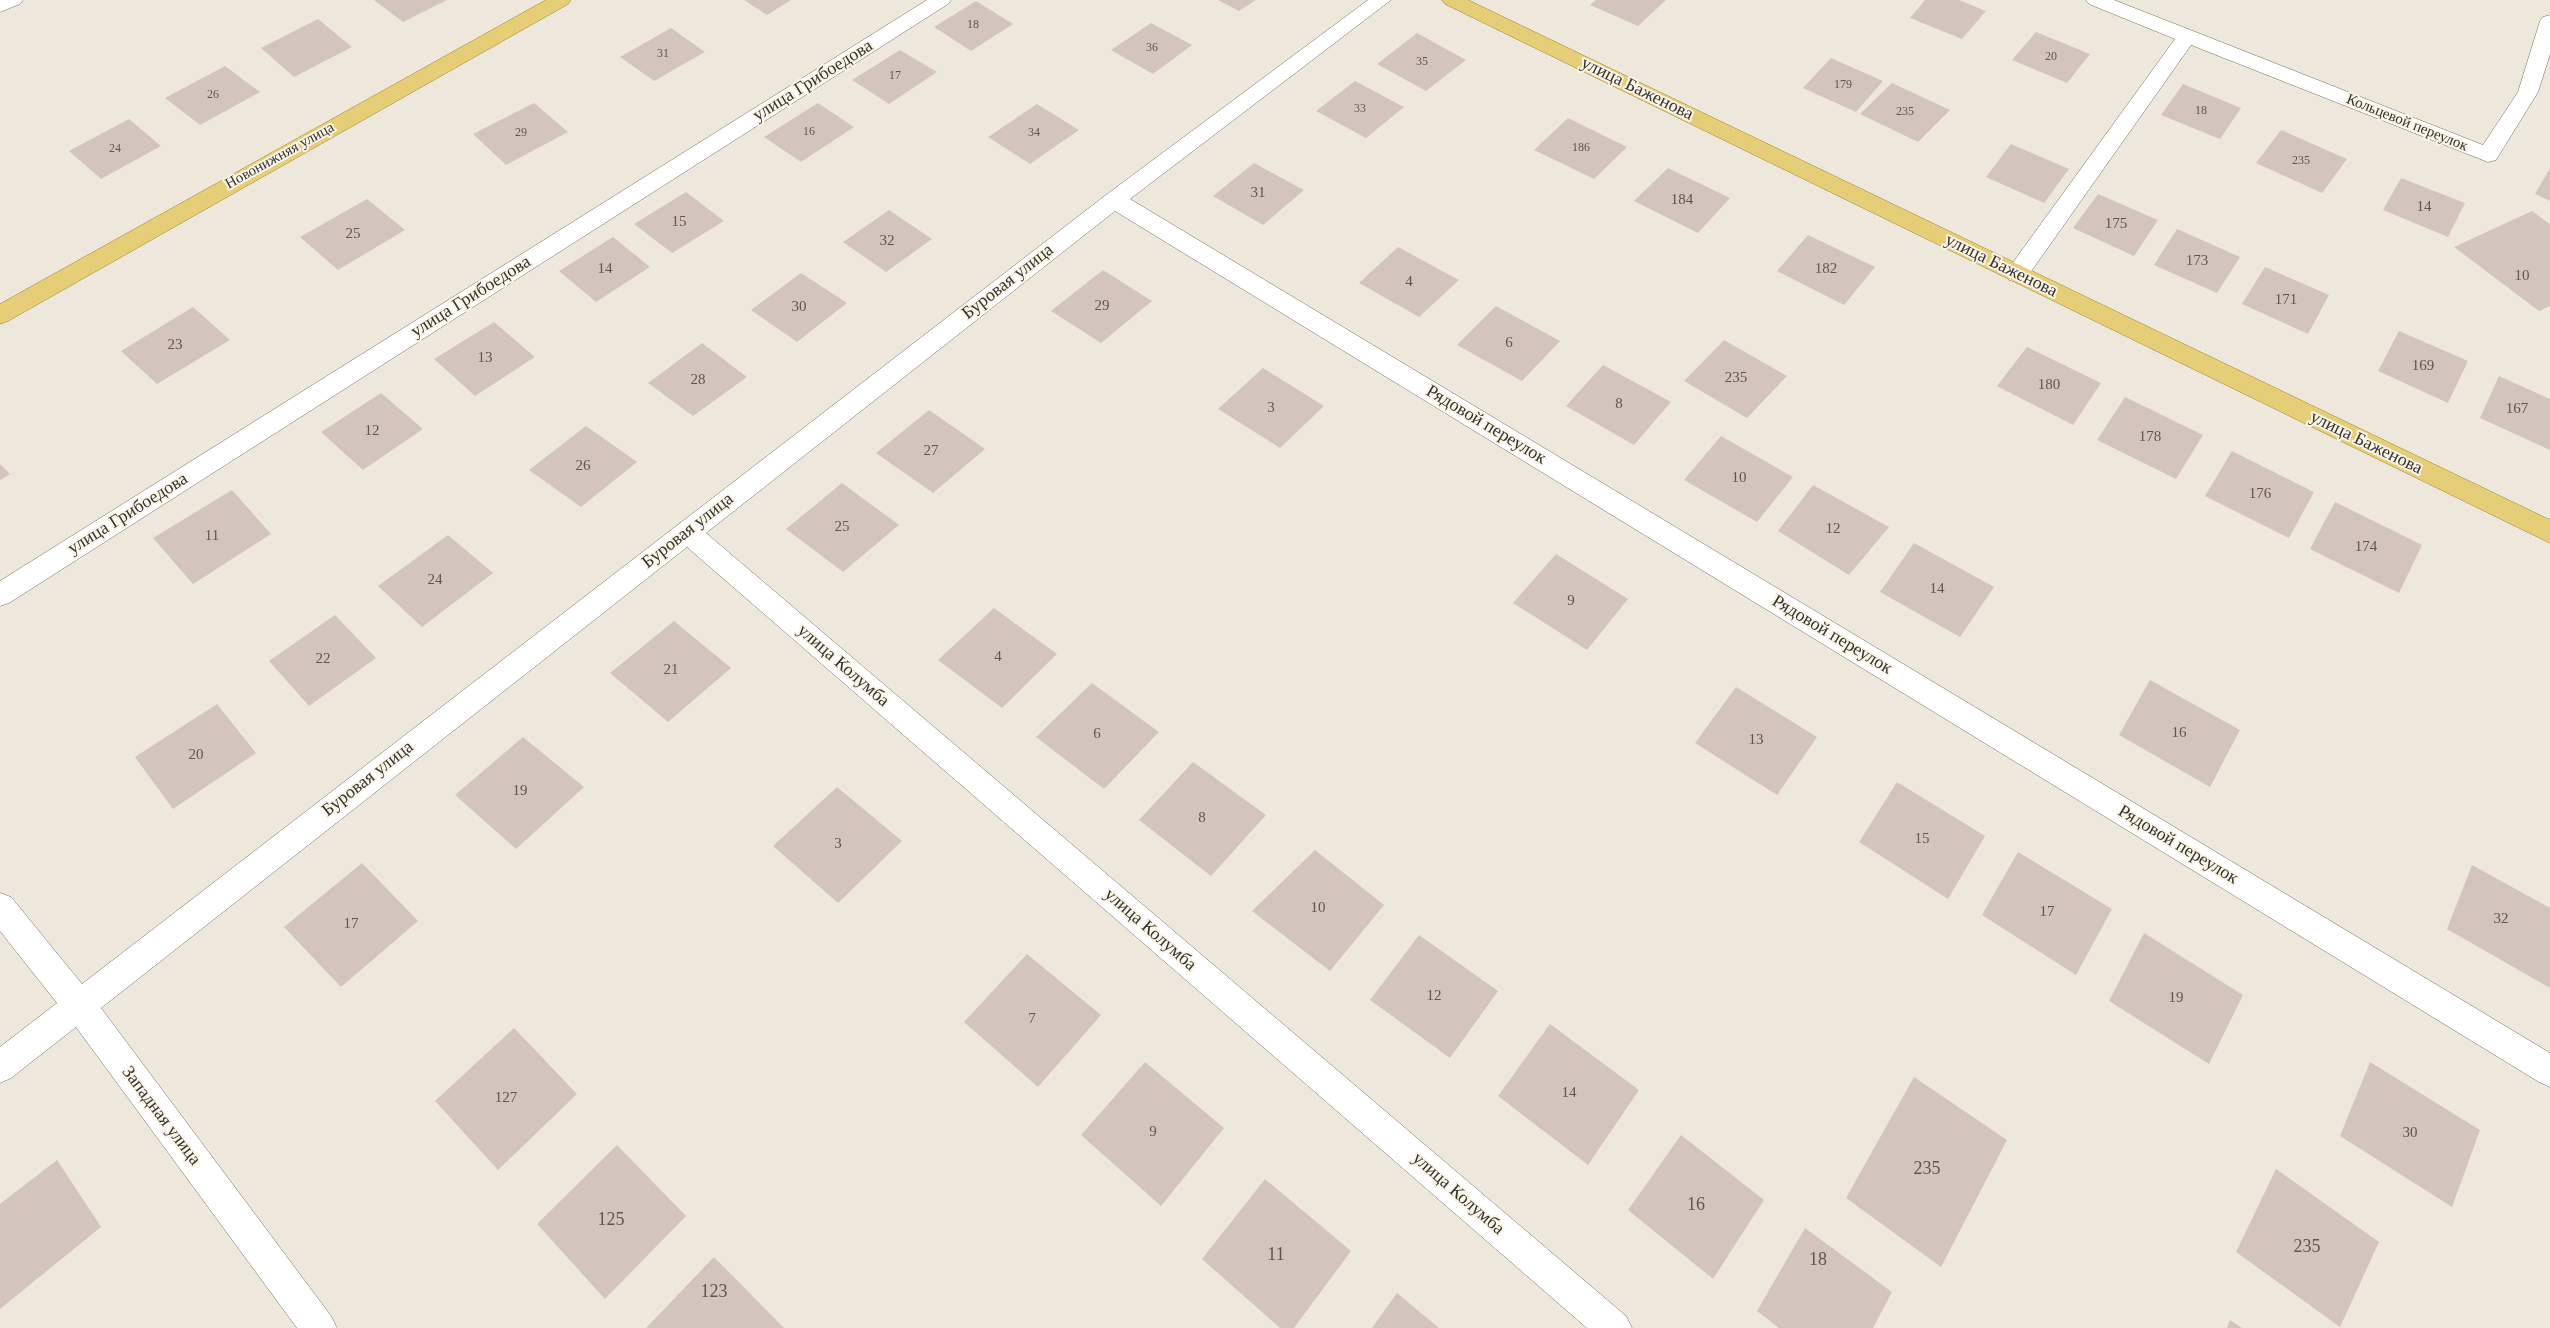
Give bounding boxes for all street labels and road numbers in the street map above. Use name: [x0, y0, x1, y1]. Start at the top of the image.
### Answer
street label: улица Грибоедова: [749, 35, 877, 127]
street label: улица Баженова: [1577, 52, 1697, 126]
street label: Кольцевой переулок: [2344, 90, 2470, 156]
street label: Новонижняя улица: [222, 119, 338, 193]
street label: улица Баженова: [1941, 229, 2061, 303]
street label: Буровая улица: [958, 240, 1058, 324]
street label: улица Грибоедова: [407, 251, 535, 343]
street label: Рядовой переулок: [1422, 381, 1550, 469]
street label: улица Баженова: [2306, 406, 2426, 480]
street label: улица Грибоедова: [64, 468, 192, 560]
street label: Буровая улица: [638, 489, 738, 573]
street label: Рядовой переулок: [1768, 591, 1896, 679]
street label: улица Колумба: [792, 620, 894, 712]
street label: Буровая улица: [318, 737, 418, 821]
street label: Рядовой переулок: [2114, 801, 2242, 889]
street label: улица Колумба: [1099, 884, 1201, 976]
street label: Западная улица: [117, 1062, 205, 1170]
street label: улица Колумба: [1407, 1148, 1509, 1240]

